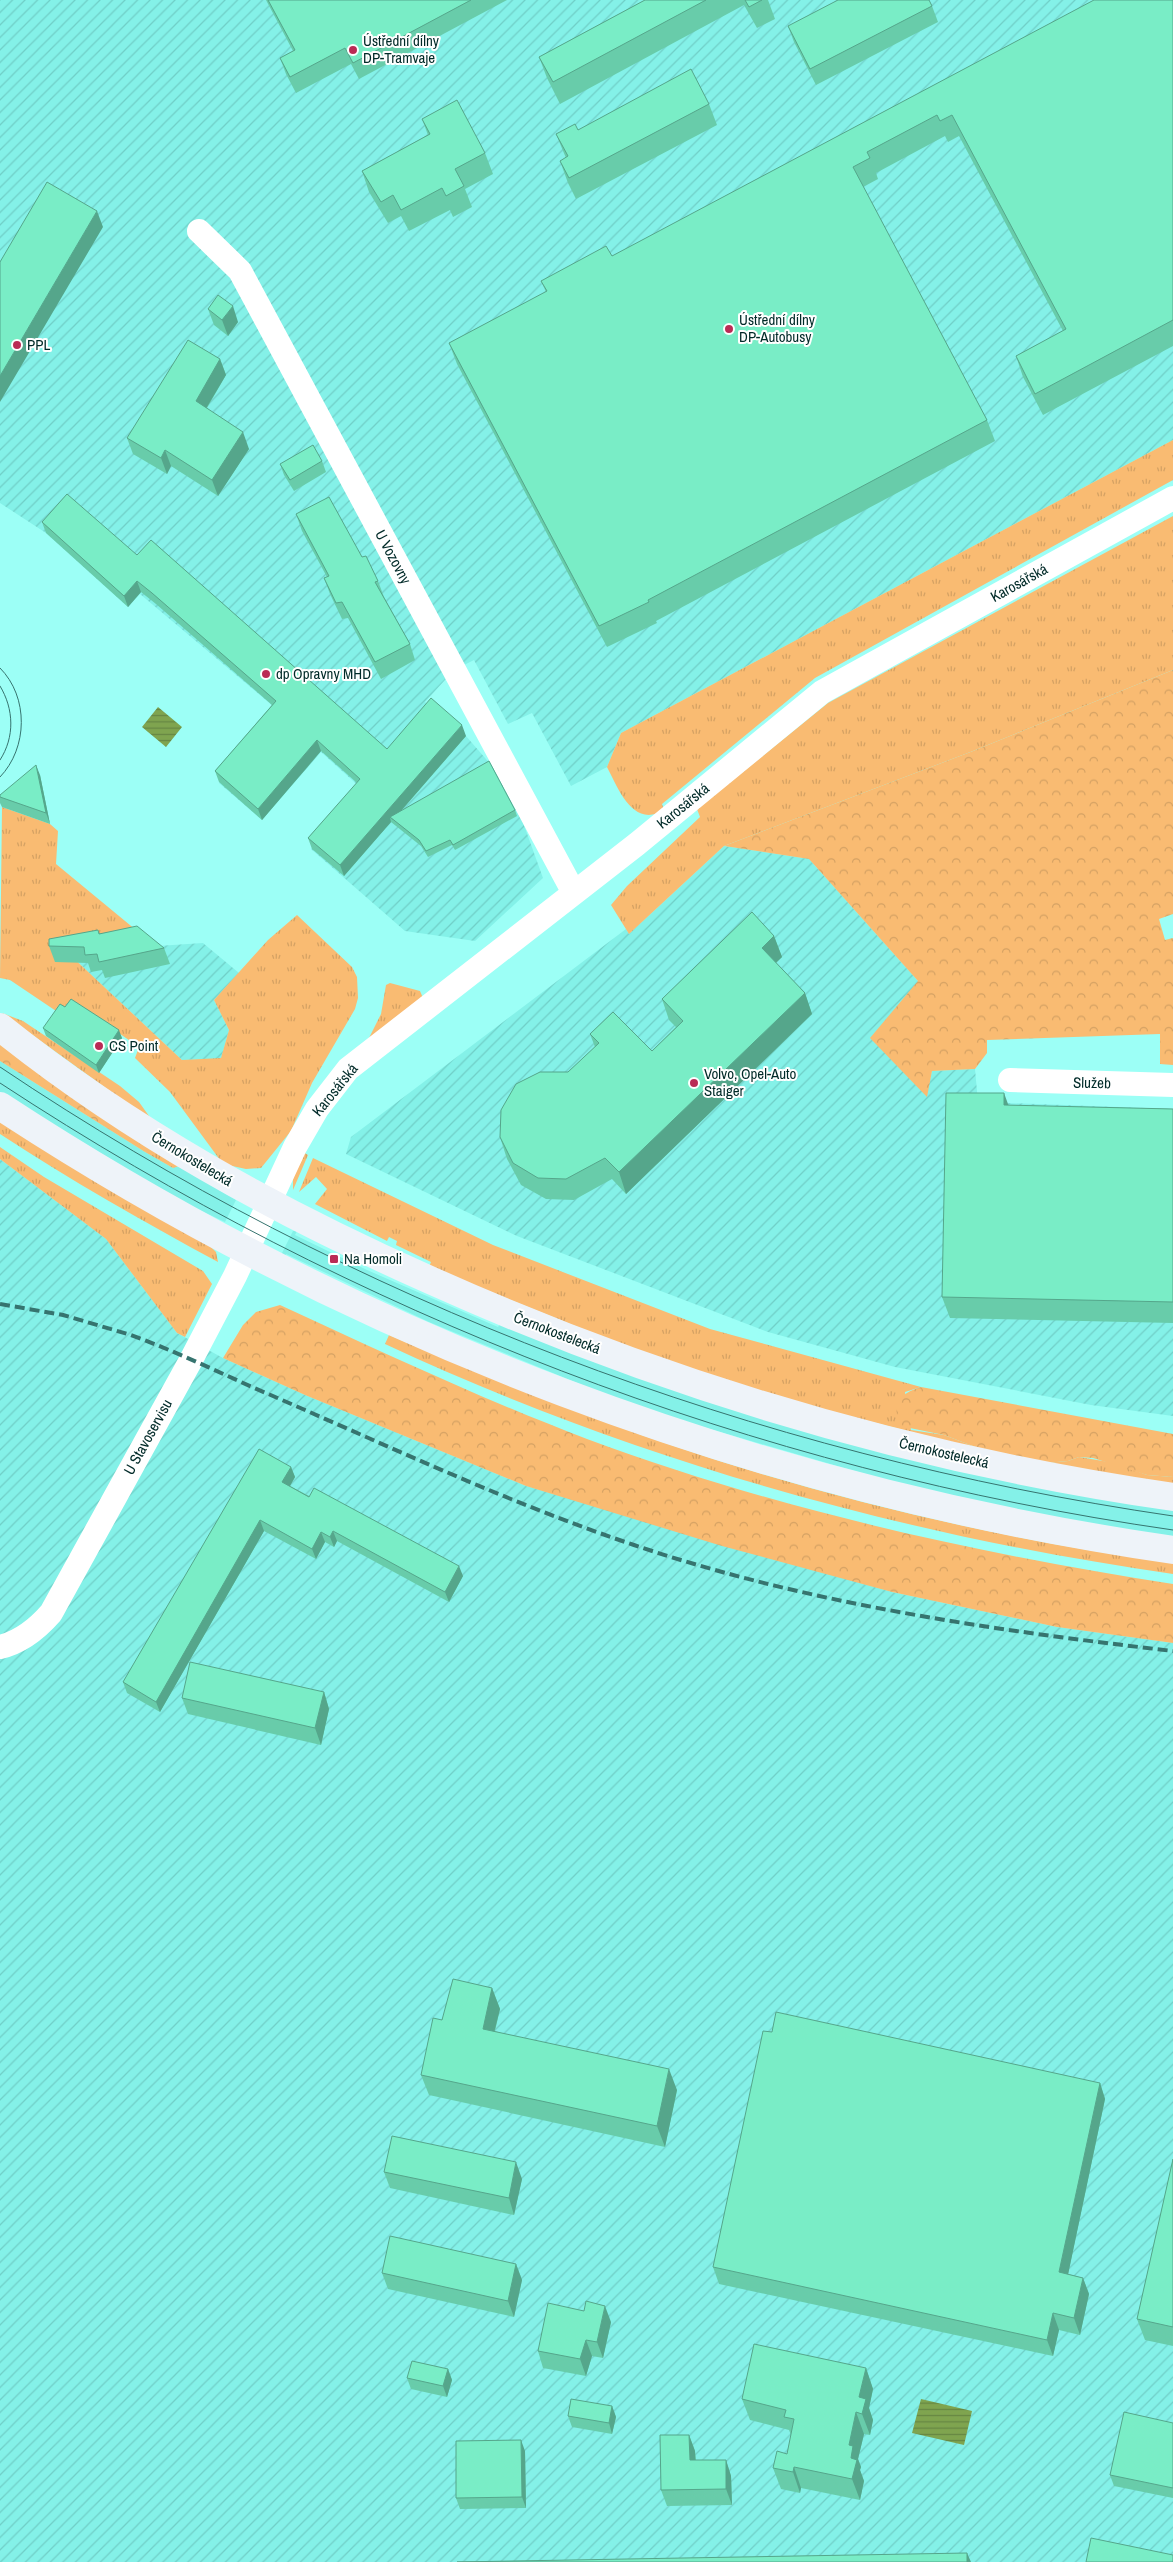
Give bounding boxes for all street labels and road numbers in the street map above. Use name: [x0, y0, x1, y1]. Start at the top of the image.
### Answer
street label: U Vozovny: [370, 526, 417, 588]
street label: Karosářská: [986, 558, 1051, 607]
street label: Karosářská: [652, 778, 714, 833]
street label: Karosářská: [307, 1059, 362, 1120]
street label: Služeb: [1073, 1072, 1111, 1093]
street label: Černokostelecká: [148, 1126, 237, 1191]
street label: Černokostelecká: [511, 1306, 604, 1359]
street label: U Stavoservisu: [118, 1395, 177, 1478]
street label: Černokostelecká: [897, 1432, 991, 1473]

